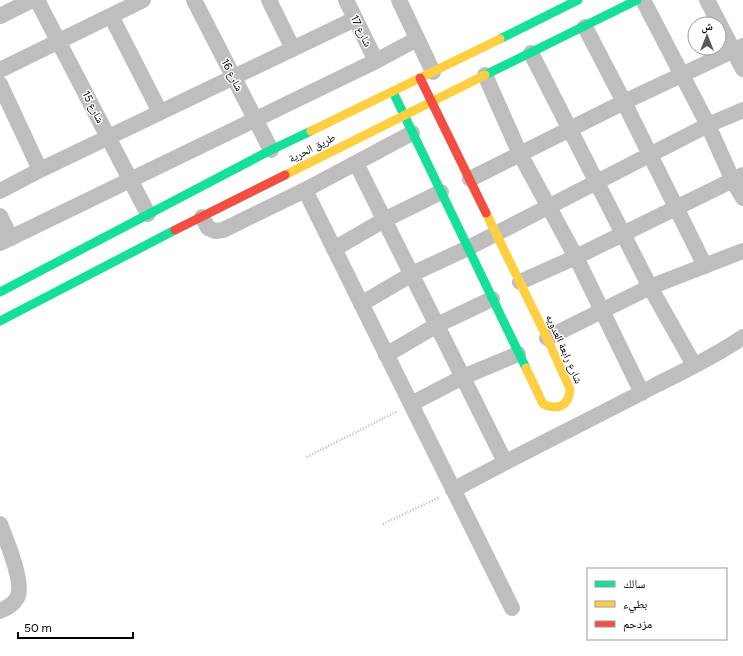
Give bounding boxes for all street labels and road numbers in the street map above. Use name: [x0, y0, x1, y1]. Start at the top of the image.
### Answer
street label: شارع 17: [348, 13, 374, 49]
street label: شارع 16: [218, 57, 246, 93]
street label: شارع 15: [79, 89, 107, 125]
street label: طريق الحرية: [286, 131, 338, 165]
street label: شارع رابعة العدويه: [543, 312, 585, 386]

